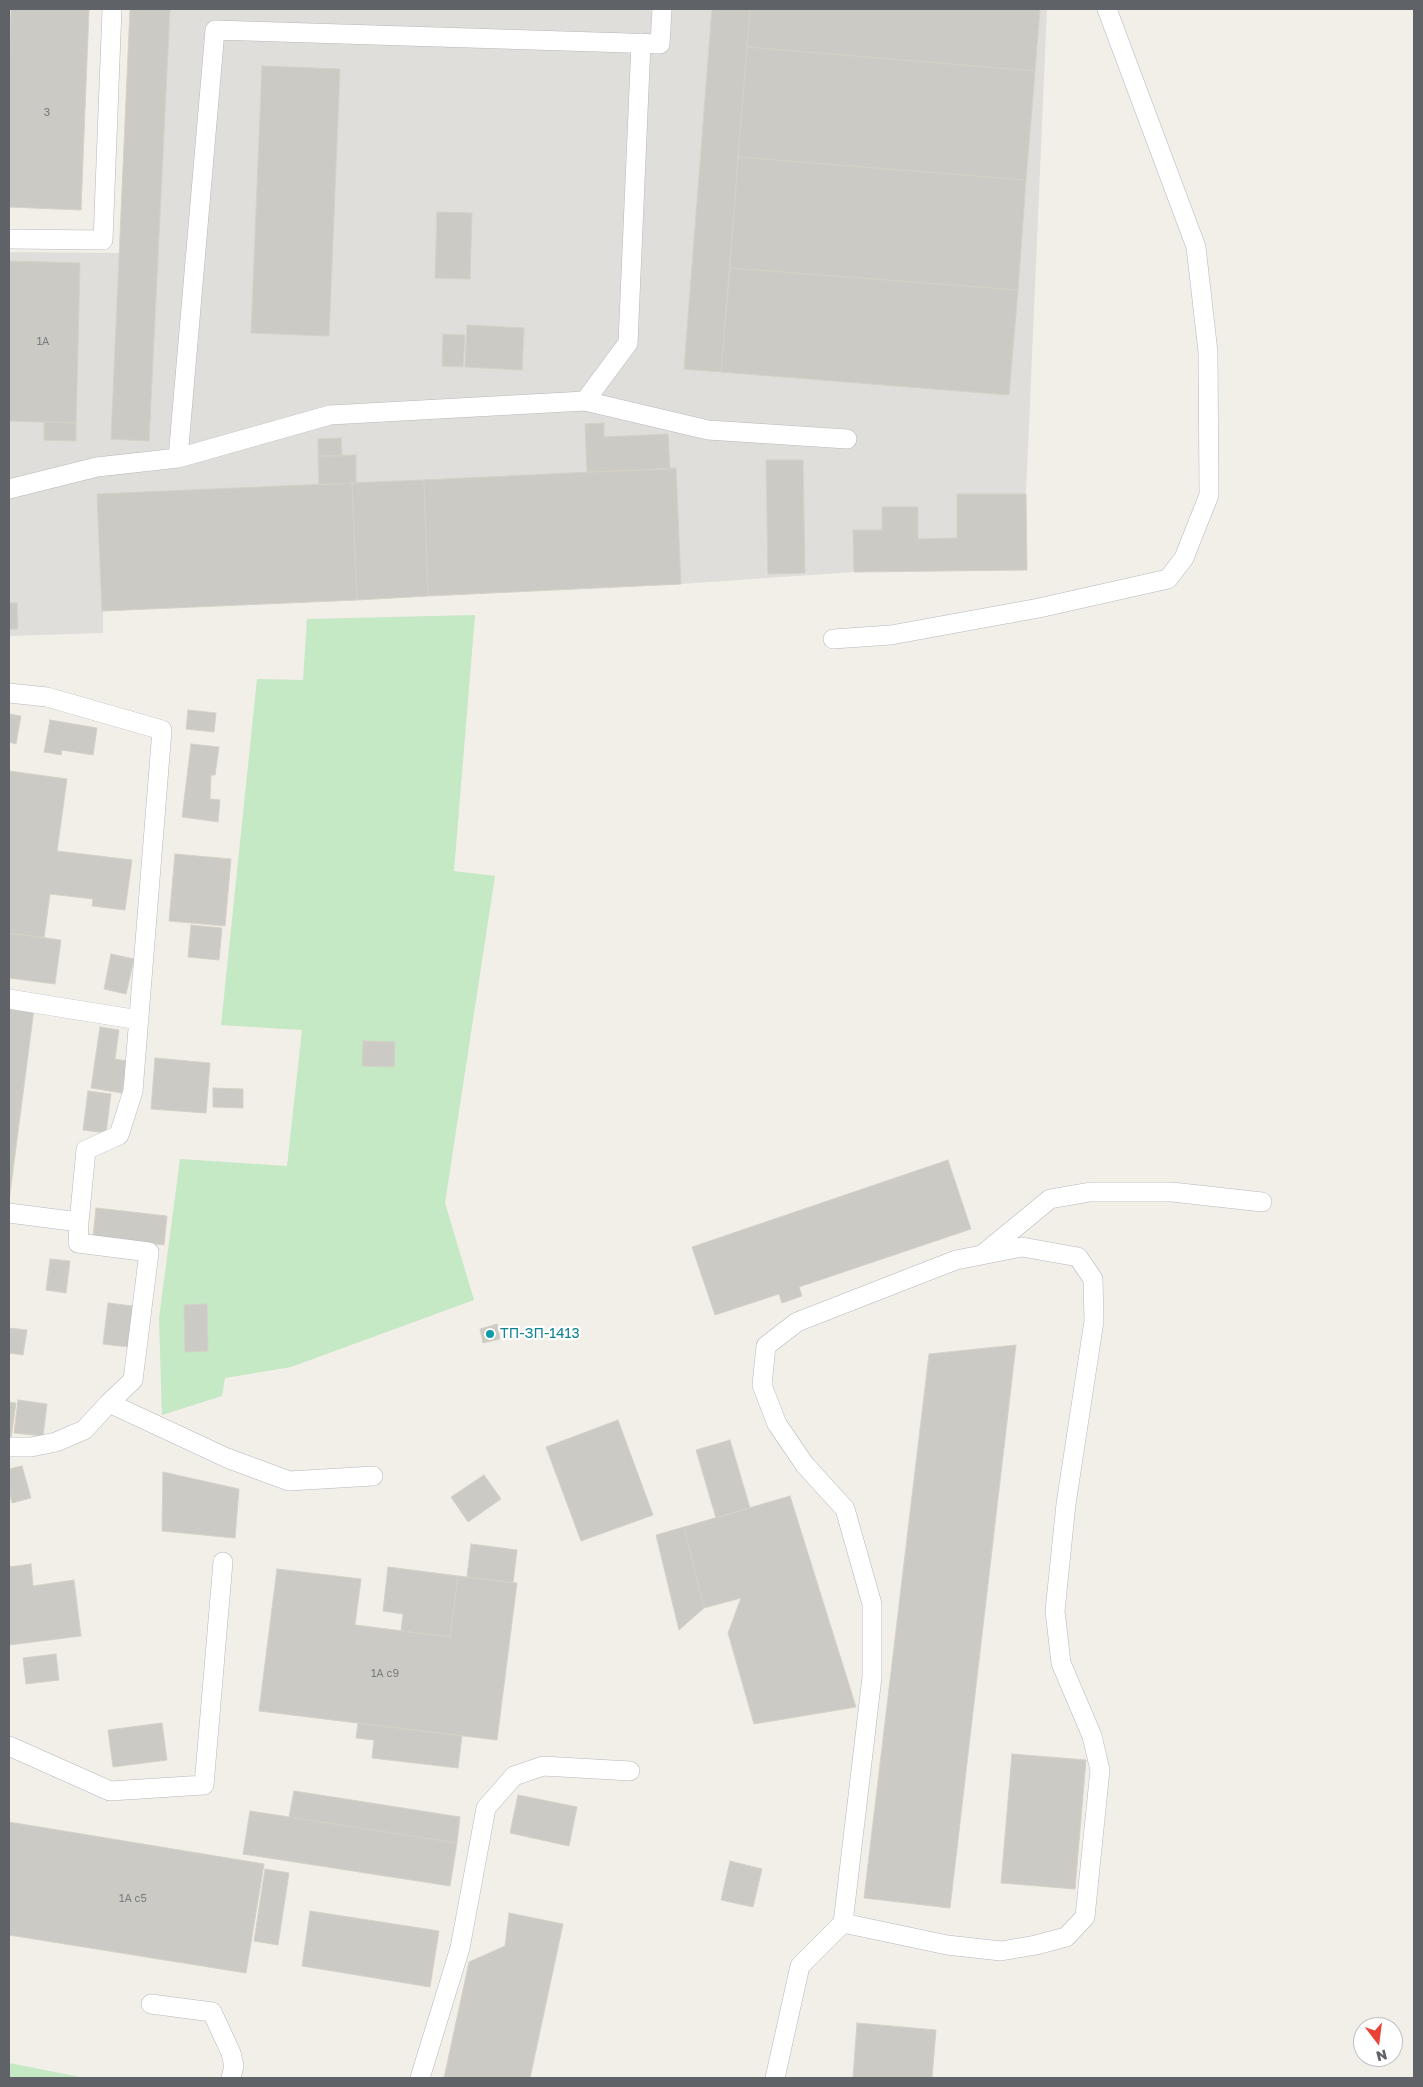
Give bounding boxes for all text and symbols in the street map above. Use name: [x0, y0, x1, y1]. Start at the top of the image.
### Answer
house number: 3: [44, 106, 50, 120]
house number: 1А: [37, 335, 49, 349]
place label: ТП-ЗП-1413: [500, 1326, 580, 1342]
marker: ТП-ЗП-1413: [484, 1328, 496, 1340]
house number: 1А с9: [371, 1667, 399, 1681]
house number: 1А с5: [119, 1892, 147, 1906]
north arrow: [1353, 2017, 1403, 2067]
text: N: [1374, 2046, 1389, 2066]

